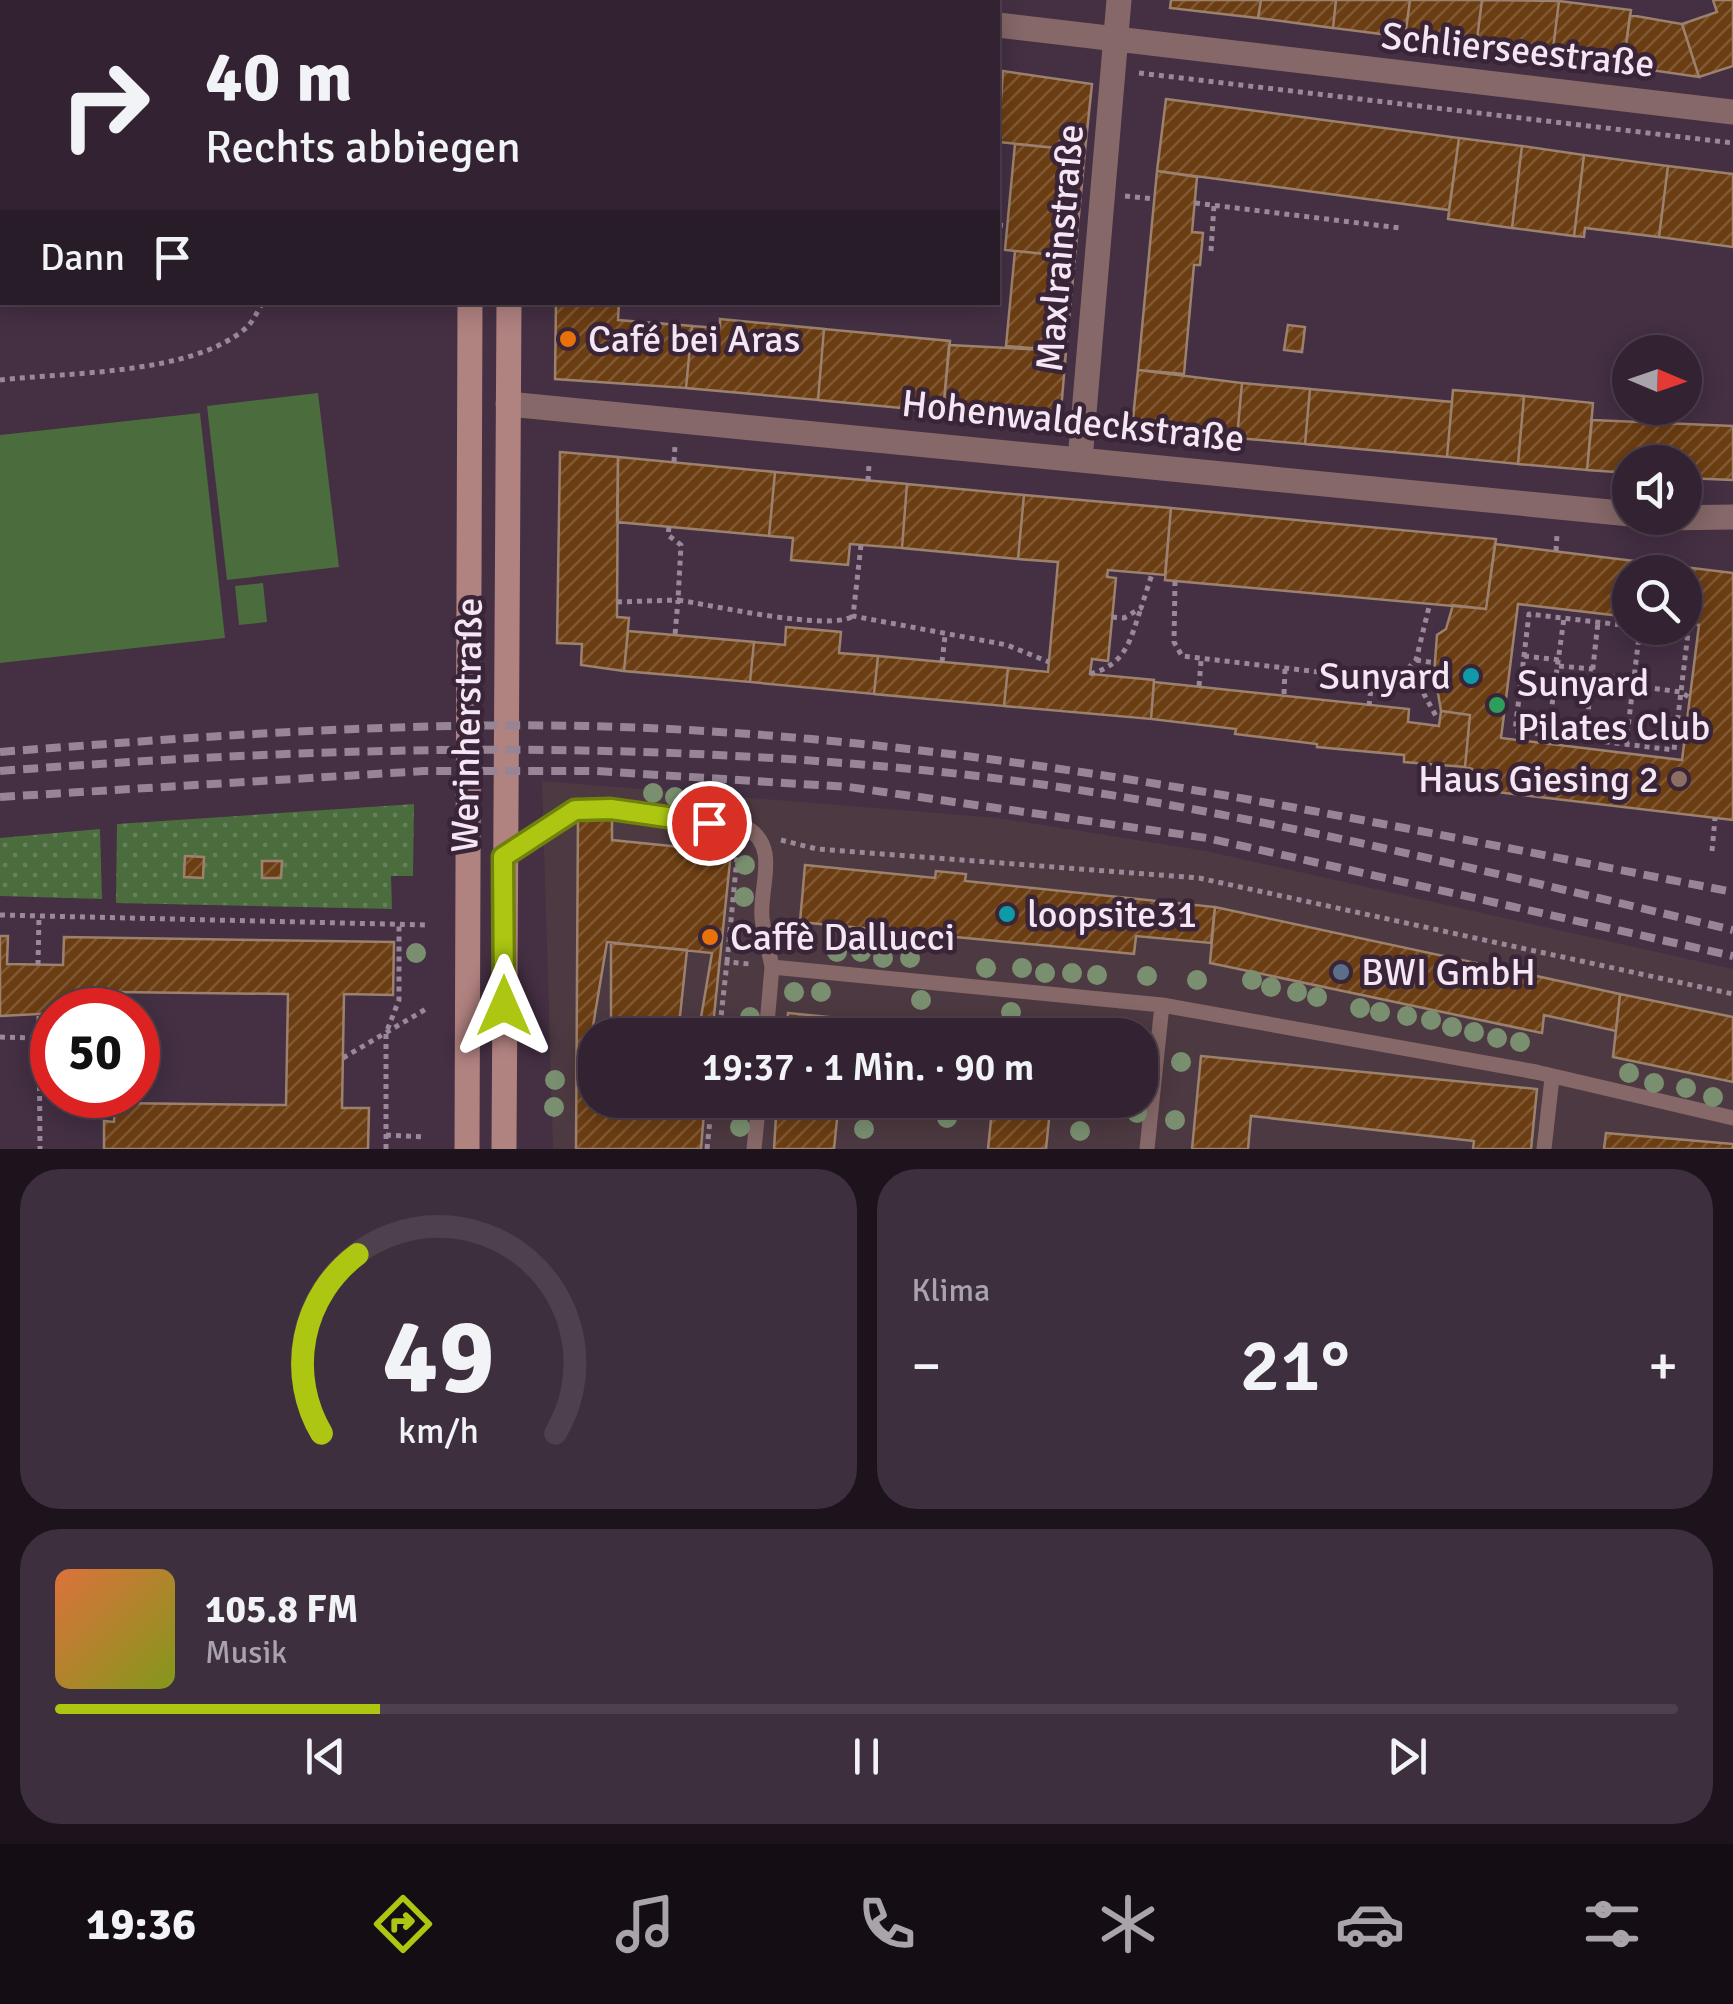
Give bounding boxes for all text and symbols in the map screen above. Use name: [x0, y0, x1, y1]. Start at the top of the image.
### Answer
street label: Schlierseestraße: [1379, 12, 1657, 88]
text: 40 m: [205, 34, 353, 120]
icon: right: [40, 40, 170, 170]
text: Rechts abbiegen: [205, 120, 521, 175]
street label: Maxlrainstraße: [1026, 122, 1094, 374]
icon: arrive: [145, 230, 200, 285]
text: Dann: [40, 234, 125, 281]
place label: Café bei Aras: [588, 316, 800, 363]
marker: Café bei Aras: [557, 328, 579, 350]
north arrow: [1612, 335, 1702, 425]
map controls: [1612, 335, 1702, 645]
street label: Hohenwaldeckstraße: [899, 380, 1247, 462]
button: sound: [1612, 445, 1702, 535]
button: search: [1612, 555, 1702, 645]
street label: Werinherstraße: [441, 597, 493, 853]
place label: Sunyard: [1319, 653, 1451, 700]
place label: Sunyard Pilates Club: [1517, 660, 1710, 751]
marker: Sunyard: [1460, 665, 1482, 687]
marker: Sunyard Pilates Club: [1486, 694, 1508, 716]
place label: Haus Giesing 2: [1418, 756, 1659, 803]
marker: Haus Giesing 2: [1668, 768, 1690, 790]
pin: [667, 781, 752, 866]
icon: arrive: [682, 796, 737, 851]
place label: loopsite31: [1027, 891, 1197, 938]
marker: loopsite31: [996, 903, 1018, 925]
place label: Caffè Dallucci: [730, 914, 955, 961]
marker: Caffè Dallucci: [699, 926, 721, 948]
place label: BWI GmbH: [1361, 949, 1536, 996]
position arrow: [452, 954, 556, 1058]
marker: BWI GmbH: [1330, 961, 1352, 983]
speed limit sign: 50: [30, 988, 160, 1118]
text: 19:37 · 1 Min. · 90 m: [702, 1044, 1034, 1091]
text: Klima: [912, 1271, 990, 1310]
text: 49: [382, 1293, 494, 1421]
text: 21°: [1240, 1319, 1350, 1412]
text: −: [912, 1332, 941, 1400]
text: +: [1648, 1332, 1678, 1400]
text: km/h: [398, 1409, 479, 1453]
text: 105.8 FM: [205, 1586, 358, 1633]
text: Musik: [205, 1633, 287, 1672]
icon: previous: [298, 1729, 353, 1784]
icon: pause: [839, 1729, 894, 1784]
icon: next: [1380, 1729, 1435, 1784]
icon: directions: [368, 1889, 438, 1959]
icon: music: [610, 1889, 680, 1959]
icon: phone: [852, 1889, 922, 1959]
icon: climate: [1093, 1889, 1163, 1959]
icon: car: [1335, 1889, 1405, 1959]
icon: filters: [1577, 1889, 1647, 1959]
text: 19:36: [86, 1897, 196, 1952]

